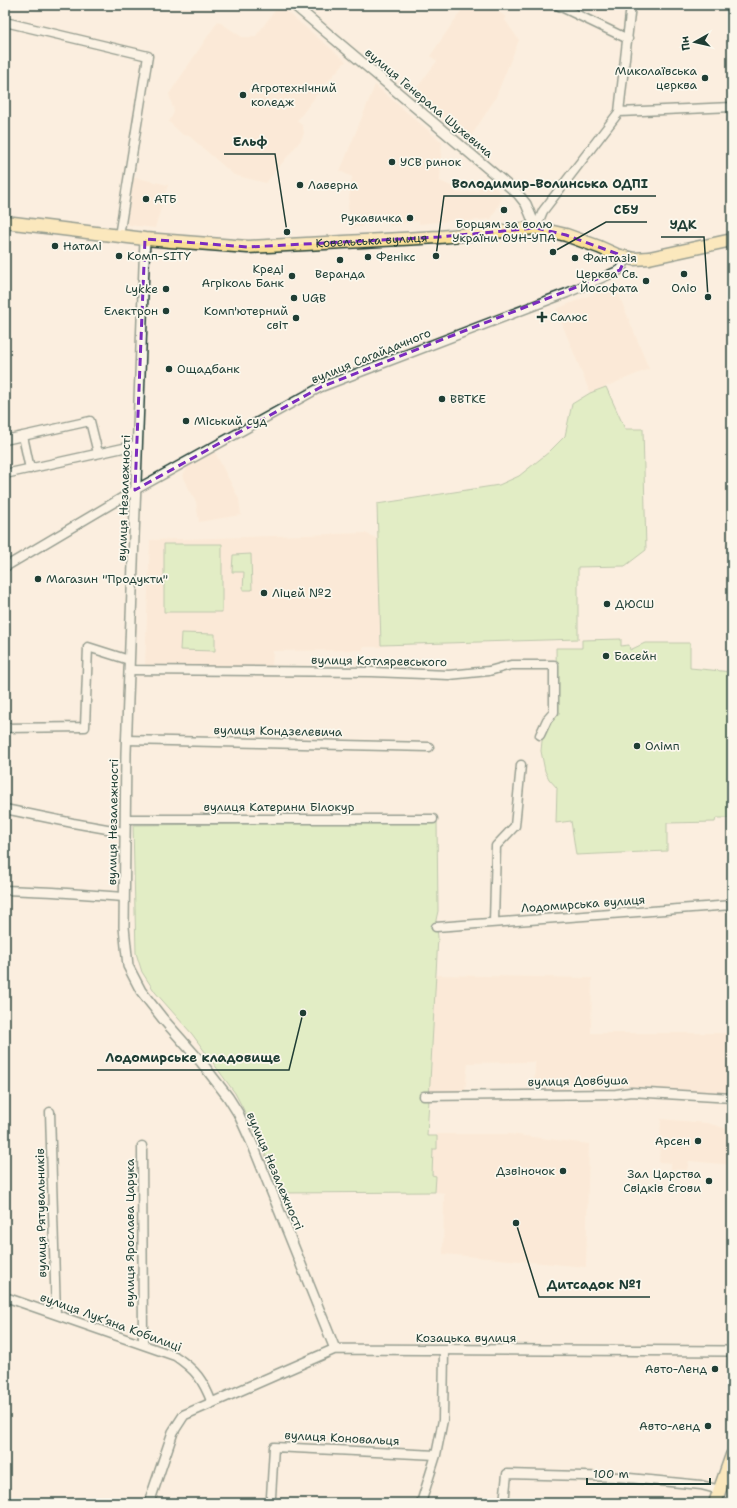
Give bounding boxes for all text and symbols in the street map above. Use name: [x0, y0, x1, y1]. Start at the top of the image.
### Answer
north arrow: [675, 22, 715, 62]
text: Пн: [677, 35, 694, 52]
street label: вулиця Генерала Шухевича: [362, 45, 497, 162]
place label: Миколаївська церква: [615, 63, 698, 93]
marker: Миколаївська церква: [700, 73, 710, 83]
place label: Агротехнічний коледж: [251, 80, 337, 110]
marker: Агротехнічний коледж: [238, 90, 248, 100]
callout: Ельф: [224, 129, 275, 154]
text: Ельф: [233, 133, 267, 150]
place label: УСВ ринок: [400, 154, 462, 170]
marker: УСВ ринок: [387, 157, 397, 167]
callout: Володимир-Волинська ОДПІ: [444, 171, 656, 196]
text: Володимир-Волинська ОДПІ: [452, 175, 648, 192]
place label: Лаверна: [308, 177, 358, 193]
marker: Лаверна: [295, 180, 305, 190]
place label: АТБ: [154, 191, 177, 207]
marker: АТБ: [141, 194, 151, 204]
callout: СБУ: [606, 197, 647, 222]
text: СБУ: [614, 201, 638, 218]
marker: Борцям за волю України ОУН-УПА: [499, 205, 509, 215]
place label: Рукавичка: [341, 210, 403, 226]
callout: УДК: [661, 212, 704, 237]
marker: Рукавичка: [405, 213, 415, 223]
place label: Борцям за волю України ОУН-УПА: [452, 216, 556, 246]
text: УДК: [669, 216, 697, 233]
street label: Ковельська вулиця: [315, 230, 428, 251]
place label: Наталі: [63, 238, 102, 254]
marker: Наталі: [50, 241, 60, 251]
place label: Комп-SITY: [127, 248, 192, 264]
place label: Фенікс: [376, 249, 416, 265]
place label: Фантазія: [583, 250, 637, 266]
marker: Комп-SITY: [114, 251, 124, 261]
marker: Фенікс: [363, 252, 373, 262]
marker: Фантазія: [570, 253, 580, 263]
marker: Веранда: [335, 255, 345, 265]
place label: Креді Агріколь Банк: [201, 261, 285, 291]
place label: Веранда: [315, 266, 365, 282]
place label: Церква Св. Йософата: [576, 266, 639, 296]
marker: Оліо: [679, 269, 689, 279]
marker: Креді Агріколь Банк: [287, 271, 297, 281]
marker: Церква Св. Йософата: [641, 276, 651, 286]
place label: Оліо: [671, 280, 697, 296]
place label: Lykke: [125, 281, 158, 297]
marker: Lykke: [161, 284, 171, 294]
place label: UGB: [302, 290, 326, 306]
marker: UGB: [289, 293, 299, 303]
place label: Електрон: [104, 303, 158, 319]
place label: Комп'ютерний світ: [204, 303, 289, 333]
marker: Електрон: [161, 306, 171, 316]
place label: Салюс: [550, 309, 588, 325]
marker: Салюс: [537, 312, 547, 322]
marker: Комп'ютерний світ: [291, 313, 301, 323]
street label: вулиця Сагайдачного: [309, 325, 433, 387]
place label: Ощадбанк: [177, 361, 240, 377]
marker: Ощадбанк: [164, 364, 174, 374]
place label: ВВТКЕ: [450, 391, 486, 407]
marker: ВВТКЕ: [437, 394, 447, 404]
place label: Міський суд: [194, 413, 267, 429]
marker: Міський суд: [181, 416, 191, 426]
street label: вулиця Незалежності: [114, 434, 134, 562]
place label: Магазин "Продукти": [46, 571, 168, 587]
marker: Магазин "Продукти": [33, 574, 43, 584]
place label: Ліцей №2: [272, 585, 332, 601]
marker: Ліцей №2: [259, 588, 269, 598]
place label: ДЮСШ: [615, 596, 654, 612]
marker: ДЮСШ: [602, 599, 612, 609]
place label: Басейн: [614, 648, 657, 664]
marker: Басейн: [601, 651, 611, 661]
street label: вулиця Котляревського: [311, 652, 447, 670]
street label: вулиця Кондзелевича: [214, 722, 343, 740]
place label: Олімп: [645, 738, 680, 754]
marker: Олімп: [632, 741, 642, 751]
street label: вулиця Незалежності: [104, 759, 122, 885]
street label: вулиця Катерини Білокур: [204, 799, 355, 815]
street label: Лодомирська вулиця: [520, 892, 646, 916]
callout: Лодомирське кладовище: [97, 1045, 289, 1070]
text: Лодомирське кладовище: [105, 1049, 281, 1066]
street label: вулиця Довбуша: [528, 1072, 629, 1090]
street label: вулиця Незалежності: [243, 1110, 307, 1232]
place label: Арсен: [655, 1133, 690, 1149]
marker: Арсен: [693, 1136, 703, 1146]
street label: вулиця Рятувальників: [32, 1148, 50, 1278]
street label: вулиця Ярослава Царука: [122, 1158, 138, 1307]
place label: Дзвіночок: [496, 1163, 556, 1179]
marker: Дзвіночок: [558, 1166, 568, 1176]
place label: Зал Царства Свідків Єгови: [623, 1166, 702, 1196]
marker: Зал Царства Свідків Єгови: [704, 1176, 714, 1186]
callout: Дитсадок №1: [539, 1272, 650, 1297]
text: Дитсадок №1: [547, 1276, 641, 1293]
street label: вулиця Лукʼяна Кобилиці: [38, 1289, 184, 1355]
street label: Козацька вулиця: [416, 1330, 516, 1346]
place label: Авто-Ленд: [645, 1361, 707, 1377]
marker: Авто-Ленд: [710, 1364, 720, 1374]
place label: Авто-ленд: [639, 1418, 700, 1434]
marker: Авто-ленд: [703, 1421, 713, 1431]
street label: вулиця Коновальця: [284, 1427, 400, 1449]
scale bar: [587, 1460, 710, 1486]
text: 100 m: [593, 1466, 629, 1482]

